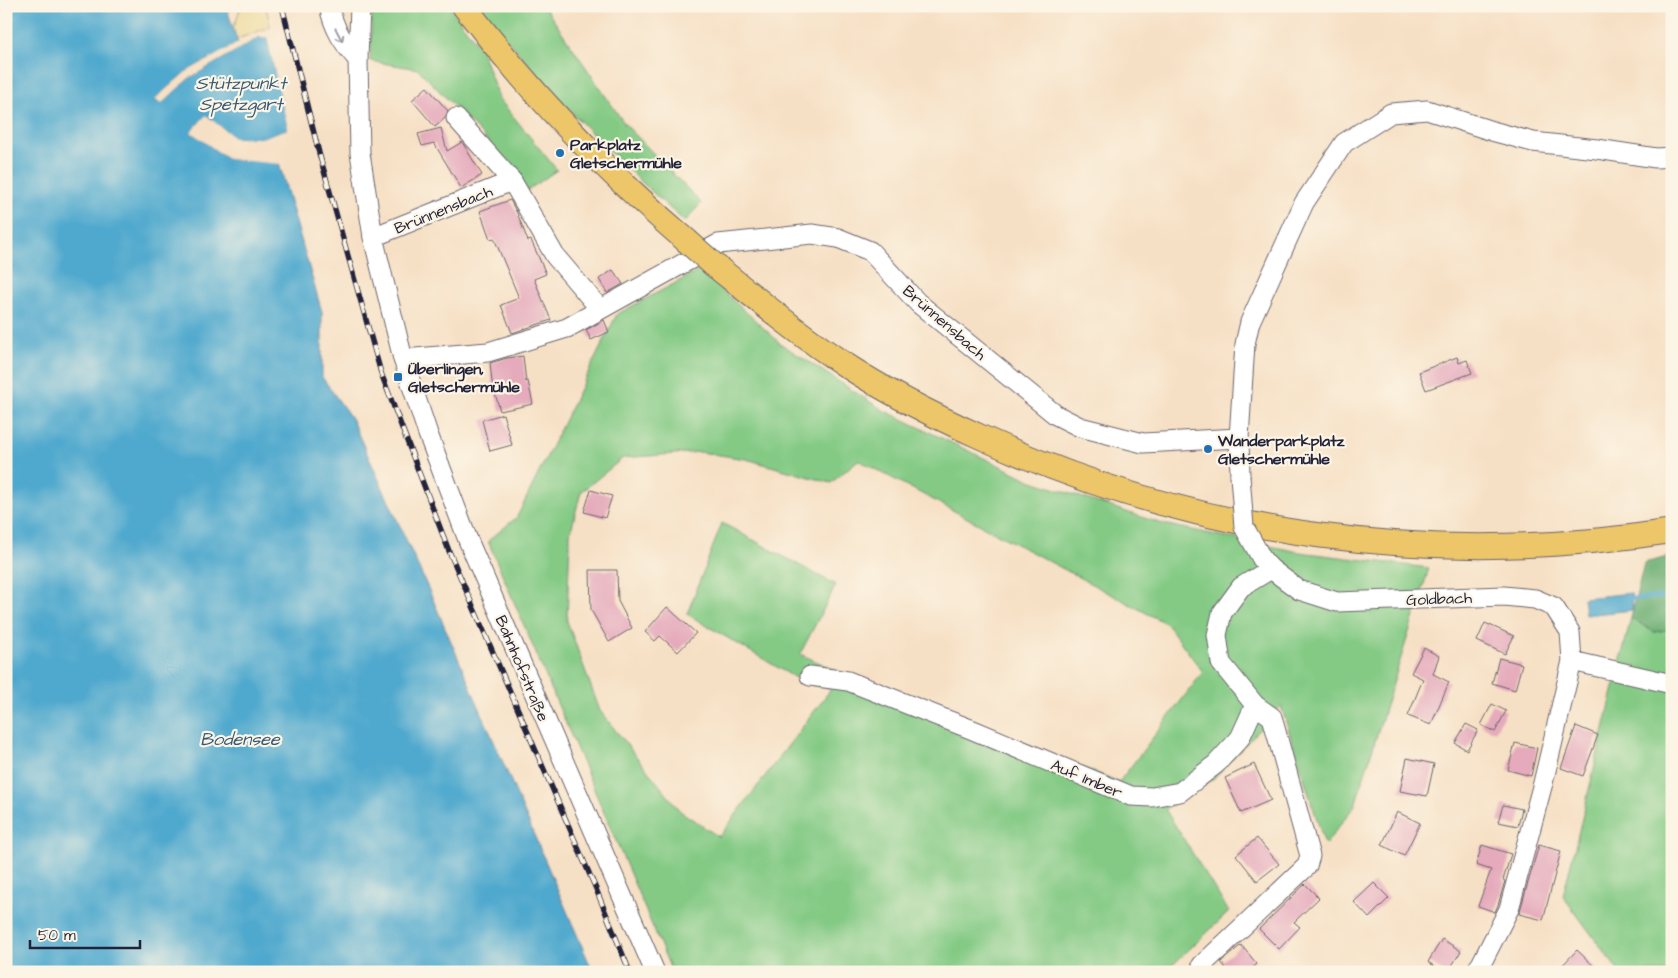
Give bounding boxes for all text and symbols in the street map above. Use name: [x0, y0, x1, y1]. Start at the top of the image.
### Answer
one-way arrow: [335, 28, 345, 42]
water label: Stützpunkt Spetzgart: [196, 71, 288, 118]
place label: Parkplatz Gletschermühle: [570, 134, 682, 174]
marker: Parkplatz Gletschermühle: [554, 147, 566, 159]
street label: Brünnensbach: [391, 180, 496, 240]
street label: Brünnensbach: [898, 280, 991, 365]
place label: Überlingen, Gletschermühle: [408, 358, 520, 398]
marker: Überlingen, Gletschermühle: [392, 371, 404, 383]
place label: Wanderparkplatz Gletschermühle: [1217, 430, 1346, 470]
marker: Wanderparkplatz Gletschermühle: [1202, 443, 1214, 455]
street label: Goldbach: [1406, 587, 1472, 611]
street label: Bahnhofstraße: [490, 612, 554, 725]
water label: Bodensee: [200, 727, 281, 752]
street label: Auf Imber: [1048, 754, 1126, 804]
scale bar: [30, 918, 140, 950]
text: 50 m: [38, 925, 76, 946]

